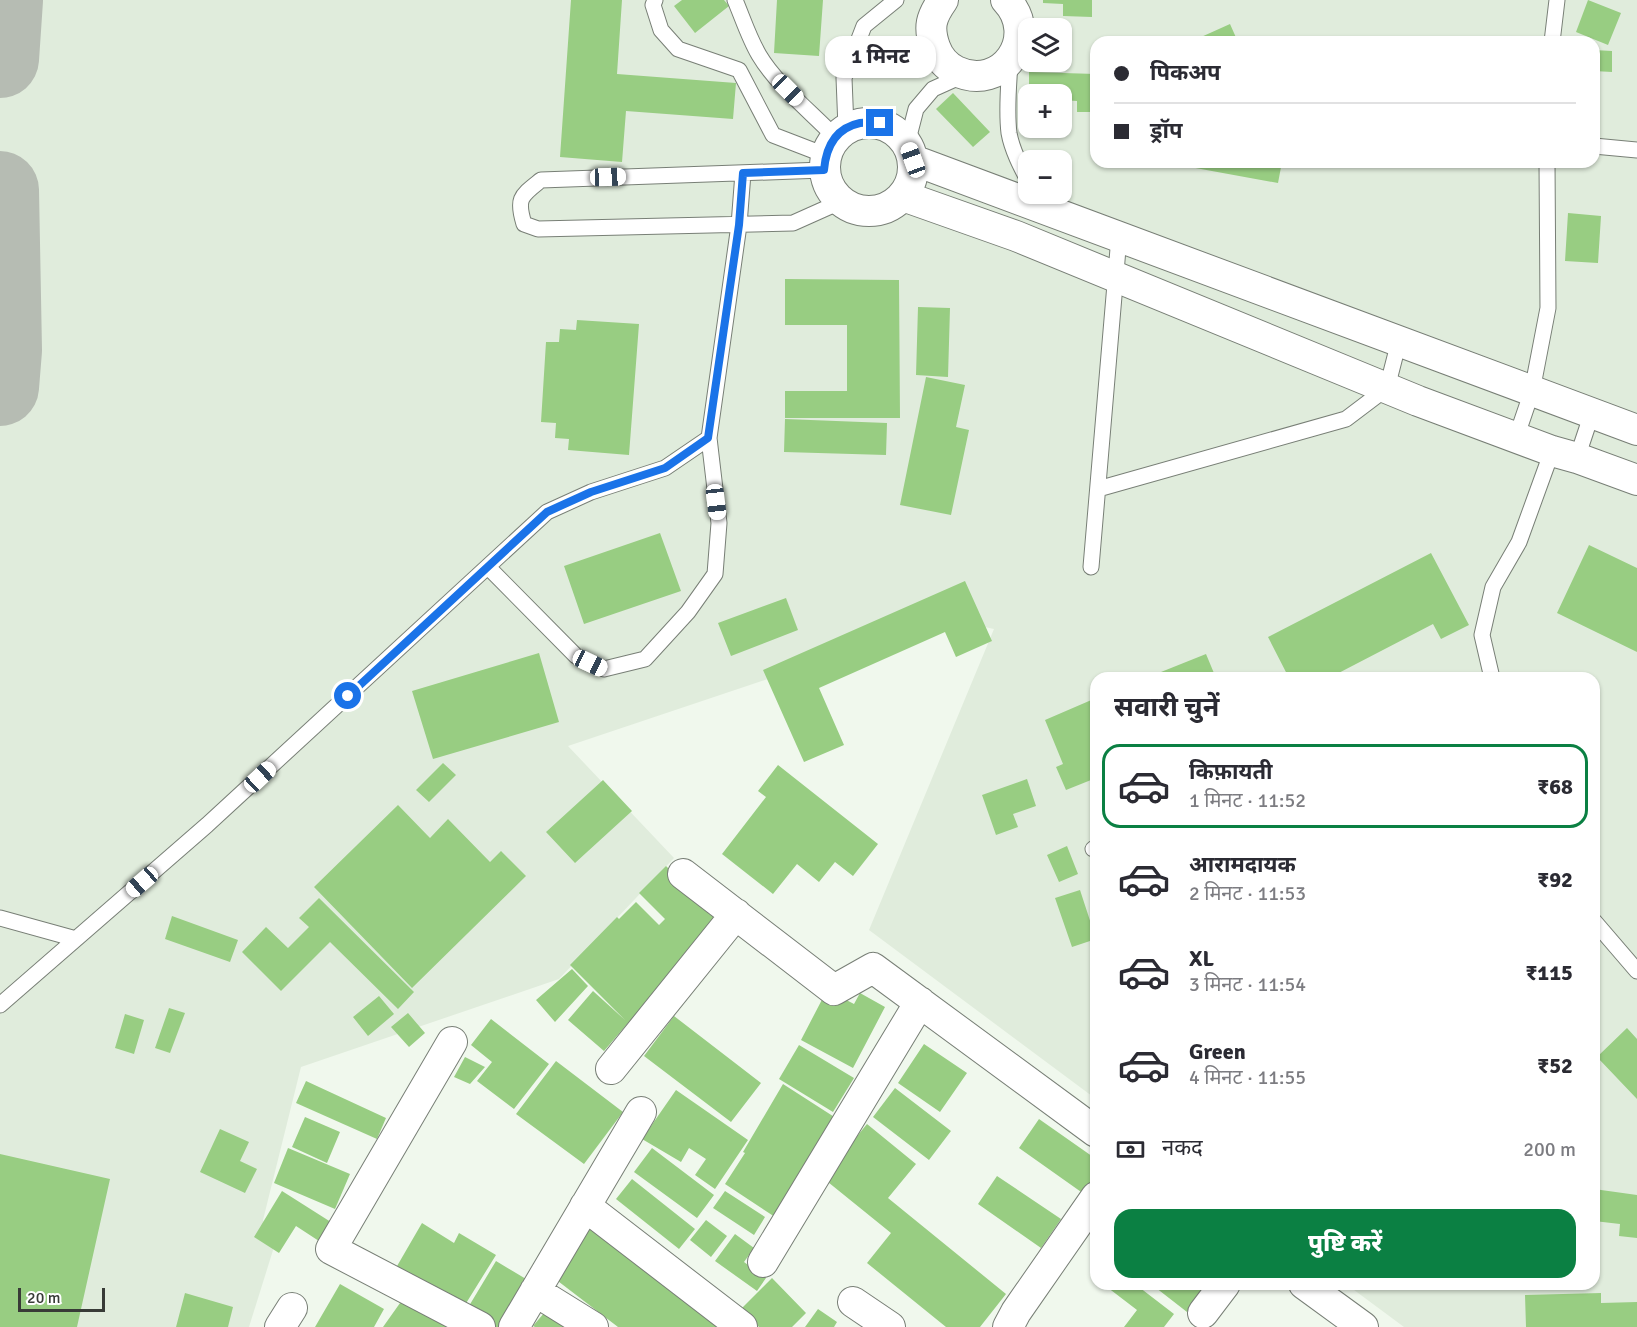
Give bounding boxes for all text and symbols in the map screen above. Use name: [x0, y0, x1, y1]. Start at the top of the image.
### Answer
map controls: [1018, 18, 1072, 204]
button: layers: [1018, 18, 1072, 72]
callout: 1 मिनट: [824, 36, 936, 78]
text: 1 मिनट: [851, 44, 910, 69]
text: पिकअप: [1150, 59, 1221, 86]
car: [769, 71, 807, 109]
button: +: [1018, 84, 1072, 138]
route end: [866, 109, 893, 136]
text: ड्रॉप: [1150, 117, 1183, 144]
car: [898, 140, 928, 180]
button: −: [1018, 150, 1072, 204]
car: [590, 167, 626, 187]
car: [705, 483, 727, 521]
car: [570, 647, 610, 679]
route start: [334, 682, 361, 709]
text: सवारी चुनें: [1114, 691, 1219, 724]
car: [241, 758, 279, 796]
text: किफ़ायती: [1189, 758, 1273, 785]
icon: car: [1117, 759, 1171, 813]
text: ₹68: [1537, 773, 1573, 800]
text: 1 मिनट · 11:52: [1189, 788, 1306, 813]
text: आरामदायक: [1189, 851, 1296, 878]
icon: car: [1117, 852, 1171, 906]
car: [123, 863, 161, 901]
text: ₹92: [1537, 866, 1573, 893]
text: 2 मिनट · 11:53: [1189, 881, 1306, 906]
icon: car: [1117, 945, 1171, 999]
text: XL: [1189, 945, 1214, 972]
text: ₹115: [1525, 959, 1573, 986]
text: 3 मिनट · 11:54: [1189, 972, 1306, 997]
icon: car: [1117, 1038, 1171, 1092]
text: Green: [1189, 1038, 1246, 1065]
text: ₹52: [1537, 1052, 1573, 1079]
text: 4 मिनट · 11:55: [1189, 1065, 1306, 1090]
icon: cash: [1114, 1133, 1147, 1166]
text: नकद: [1162, 1134, 1203, 1161]
text: 200 m: [1523, 1137, 1576, 1162]
button: पुष्टि करें: [1114, 1209, 1576, 1278]
scale bar: [18, 1285, 105, 1312]
text: 20 m: [27, 1288, 61, 1308]

